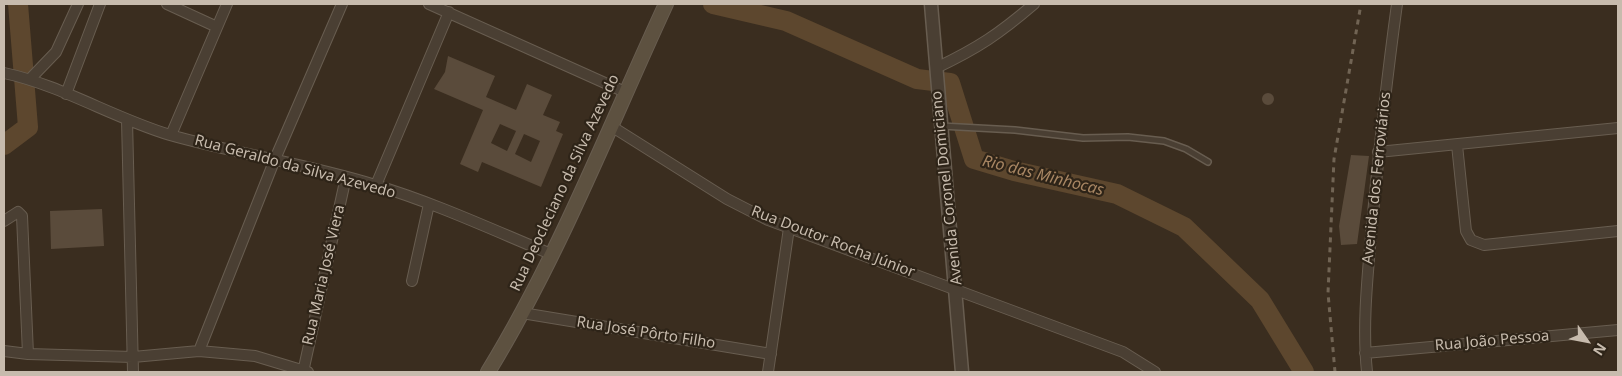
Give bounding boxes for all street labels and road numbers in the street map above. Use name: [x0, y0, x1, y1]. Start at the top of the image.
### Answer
street label: Rua Deocleciano da Silva Azevedo: [507, 72, 623, 294]
street label: Avenida Coronel Domiciano: [928, 90, 966, 286]
street label: Avenida dos Ferroviários: [1359, 91, 1395, 265]
street label: Rua Geraldo da Silva Azevedo: [193, 131, 397, 203]
street label: Rua Doutor Rocha Júnior: [749, 202, 917, 282]
street label: Rua Maria José Viera: [299, 203, 349, 347]
street label: Rua José Pôrto Filho: [575, 313, 717, 353]
street label: Rua João Pessoa: [1434, 327, 1550, 355]

